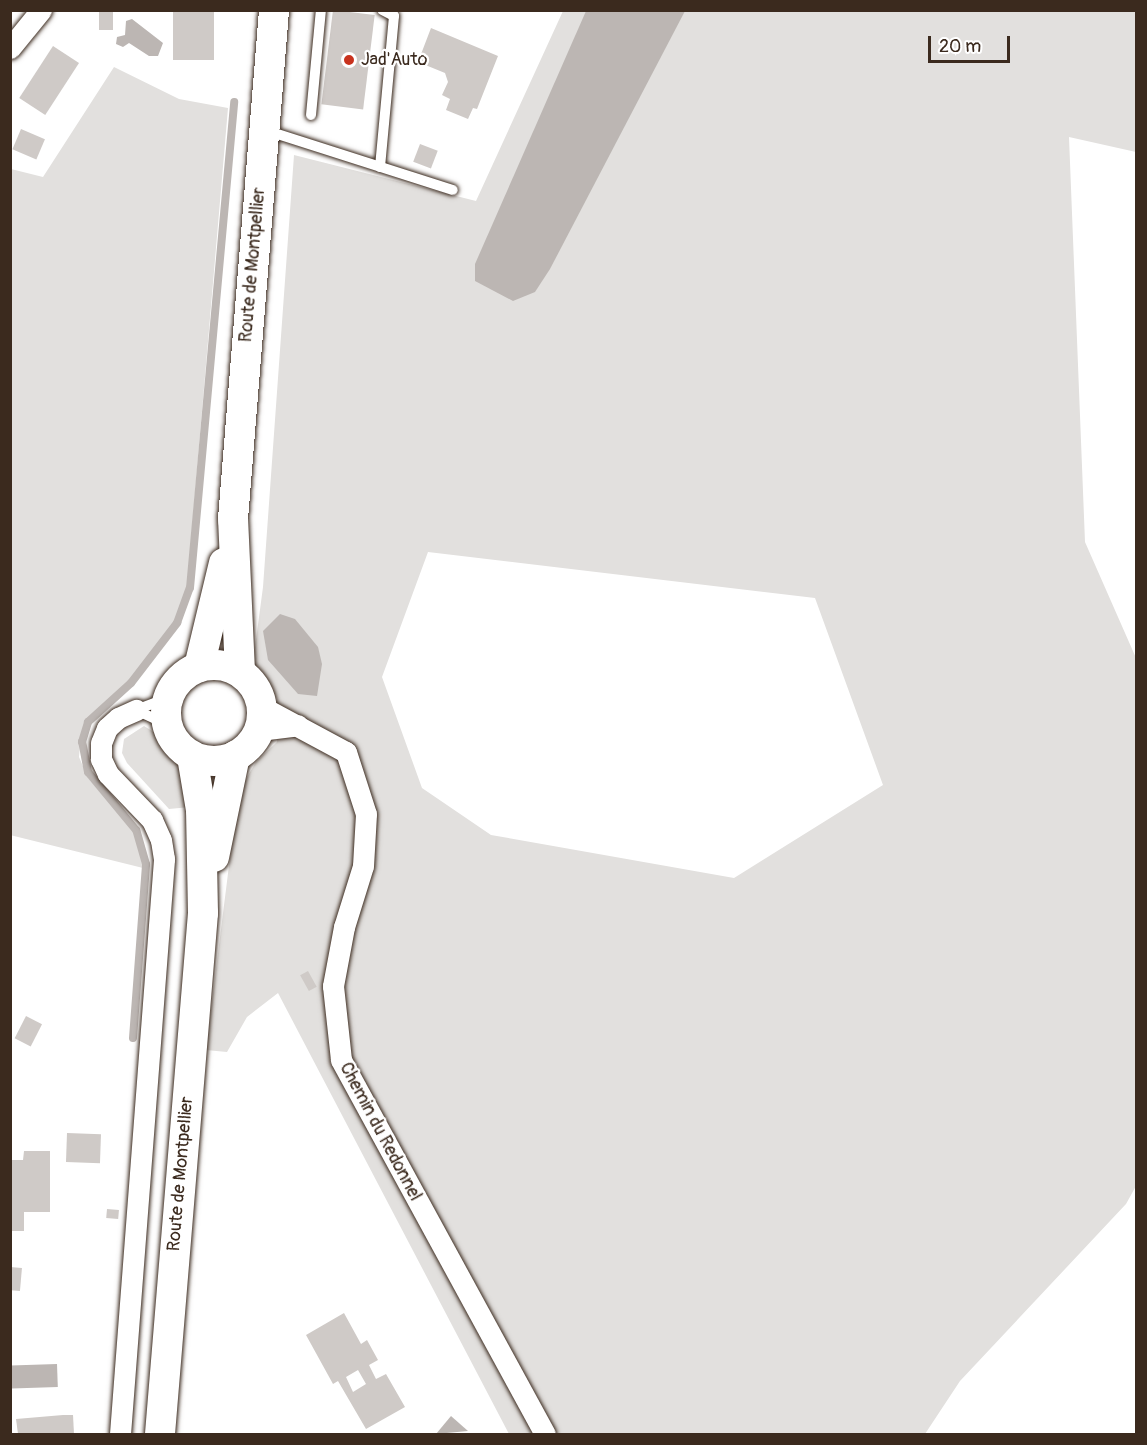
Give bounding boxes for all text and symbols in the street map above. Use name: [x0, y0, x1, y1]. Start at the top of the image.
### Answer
scale bar: [931, 24, 1014, 62]
text: 20 m: [939, 35, 981, 58]
place label: Jad'Auto: [361, 49, 427, 71]
marker: Jad'Auto: [342, 53, 356, 67]
street label: Route de Montpellier: [235, 187, 271, 343]
street label: Chemin du Redonnel: [334, 1059, 426, 1205]
street label: Route de Montpellier: [163, 1096, 199, 1252]

